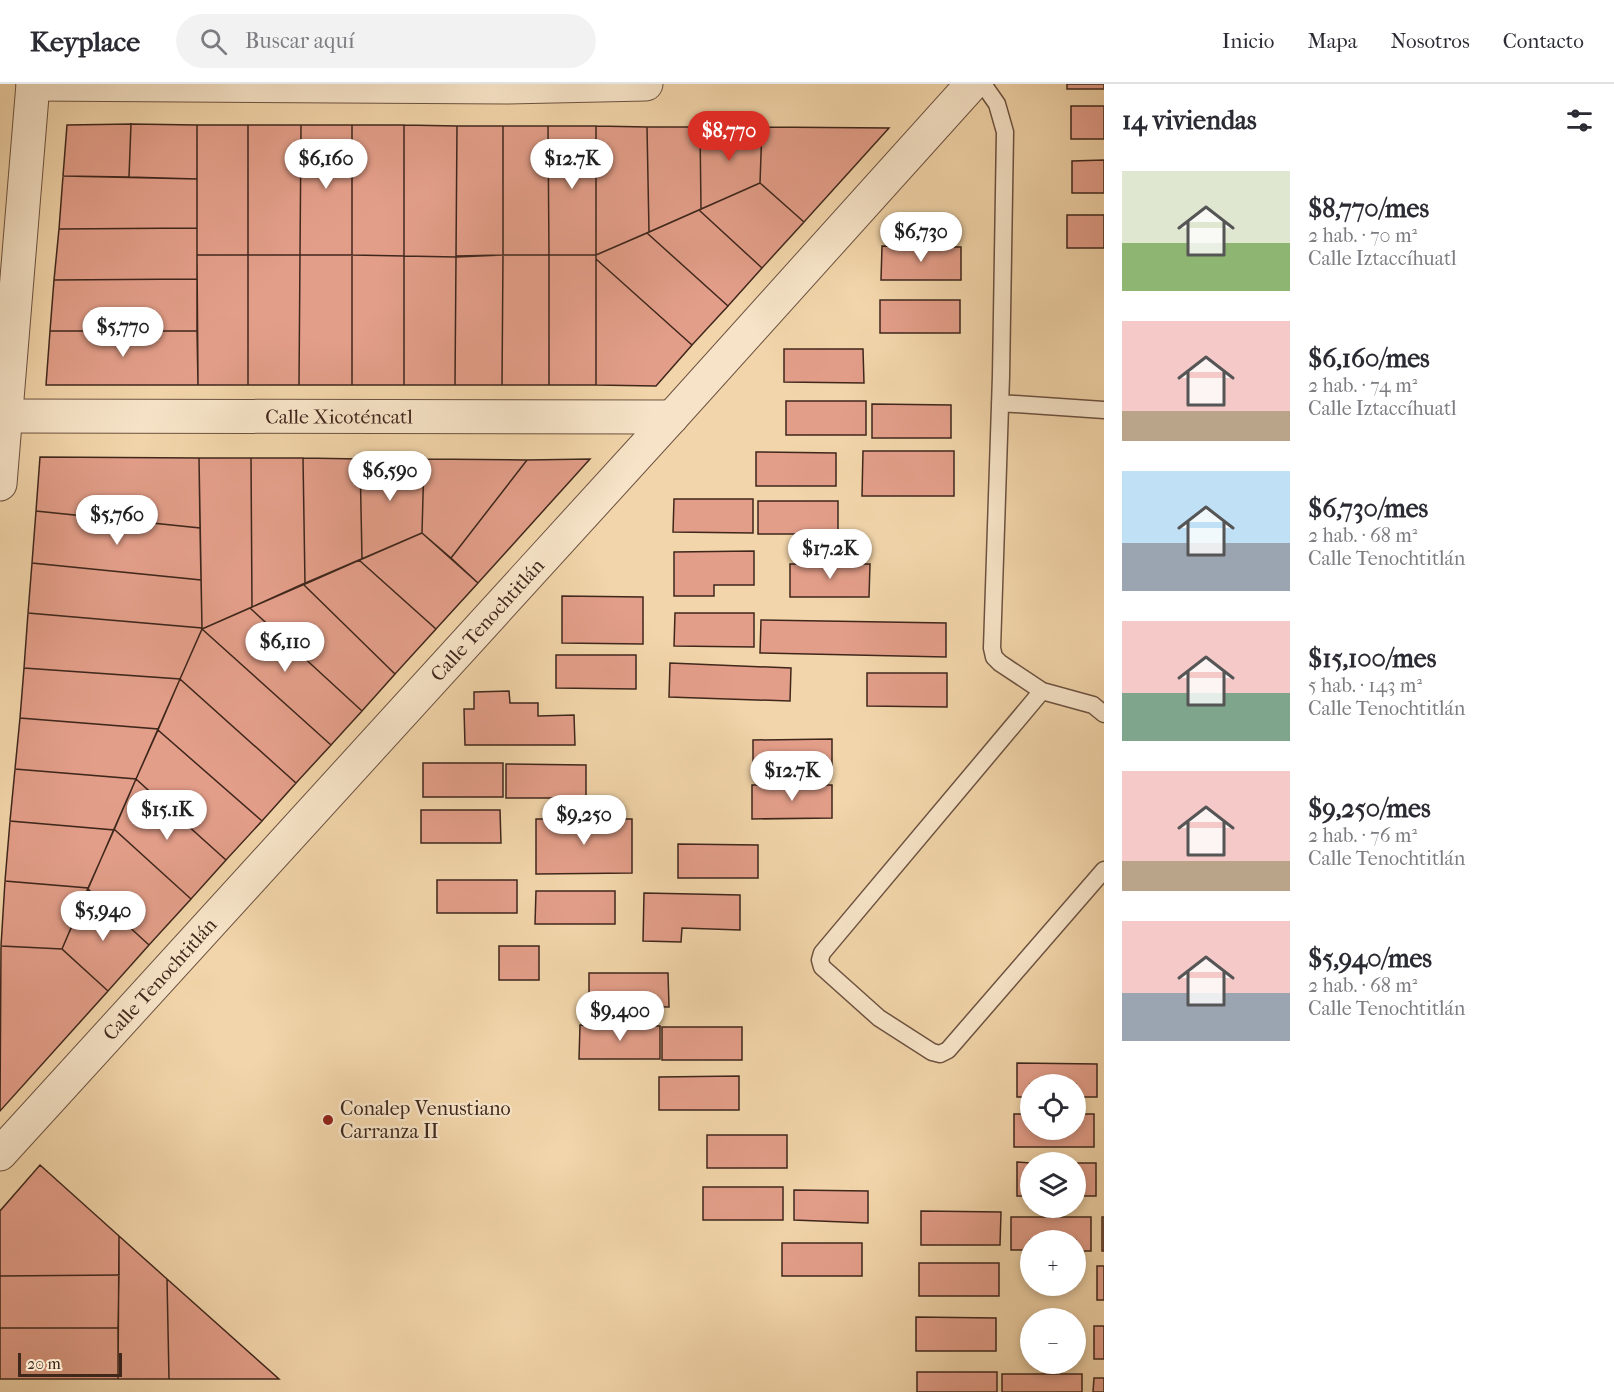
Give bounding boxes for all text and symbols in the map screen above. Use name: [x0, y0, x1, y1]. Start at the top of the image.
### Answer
search box: [176, 14, 596, 68]
text: Keyplace: [30, 25, 140, 58]
icon: search: [197, 25, 230, 58]
text: Buscar aquí: [245, 28, 354, 54]
text: Inicio: [1222, 29, 1274, 53]
text: Mapa: [1307, 29, 1357, 53]
text: Nosotros: [1390, 29, 1470, 53]
text: Contacto: [1503, 29, 1584, 53]
icon: filters: [1563, 104, 1596, 137]
text: 14 viviendas: [1122, 105, 1257, 136]
pin: $8,770: [680, 111, 778, 162]
text: $8,770: [702, 119, 756, 142]
pin: $6,160: [277, 139, 375, 190]
pin: $12.7K: [523, 139, 621, 190]
text: $6,160: [299, 147, 353, 170]
text: $12.7K: [544, 147, 600, 170]
text: $8,770/mes: [1308, 193, 1429, 224]
icon: home: [1170, 195, 1242, 267]
pin: $6,730: [872, 212, 970, 263]
text: $6,730: [894, 220, 948, 243]
text: 2 hab. · 70 m²: [1308, 224, 1417, 247]
text: Calle Iztaccíhuatl: [1308, 247, 1457, 270]
pin: $5,770: [74, 307, 172, 358]
text: $5,770: [97, 315, 149, 338]
text: $6,160/mes: [1308, 343, 1430, 374]
icon: home: [1170, 345, 1242, 417]
text: 2 hab. · 74 m²: [1308, 374, 1417, 397]
text: Calle Iztaccíhuatl: [1308, 397, 1457, 420]
street label: Calle Xicoténcatl: [265, 405, 413, 429]
pin: $6,590: [341, 451, 439, 502]
text: $6,590: [362, 459, 418, 482]
text: $6,730/mes: [1308, 493, 1428, 524]
pin: $5,760: [68, 495, 166, 546]
icon: home: [1170, 495, 1242, 567]
text: $5,760: [90, 503, 144, 526]
text: 2 hab. · 68 m²: [1308, 524, 1417, 547]
pin: $17.2K: [781, 529, 879, 580]
text: $17.2K: [802, 537, 858, 560]
text: Calle Tenochtitlán: [1308, 547, 1465, 570]
street label: Calle Tenochtitlán: [426, 554, 549, 686]
pin: $6,110: [236, 622, 334, 673]
text: $6,110: [259, 630, 311, 653]
text: $15,100/mes: [1308, 643, 1436, 674]
icon: home: [1170, 645, 1242, 717]
text: 5 hab. · 143 m²: [1308, 674, 1422, 697]
text: Calle Tenochtitlán: [1308, 697, 1465, 720]
pin: $12.7K: [743, 751, 841, 802]
text: $12.7K: [764, 759, 820, 782]
pin: $15.1K: [118, 790, 216, 841]
text: $9,250/mes: [1308, 793, 1430, 824]
pin: $9,250: [535, 795, 633, 846]
icon: home: [1170, 795, 1242, 867]
text: $15.1K: [141, 798, 193, 821]
text: $9,250: [556, 803, 612, 826]
text: 2 hab. · 76 m²: [1308, 824, 1417, 847]
text: Calle Tenochtitlán: [1308, 847, 1465, 870]
pin: $5,940: [54, 891, 152, 942]
text: $5,940: [75, 899, 131, 922]
street label: Calle Tenochtitlán: [98, 913, 222, 1045]
text: $5,940/mes: [1308, 943, 1432, 974]
icon: home: [1170, 945, 1242, 1017]
text: 2 hab. · 68 m²: [1308, 974, 1417, 997]
pin: $9,400: [571, 991, 669, 1042]
text: Calle Tenochtitlán: [1308, 997, 1465, 1020]
text: $9,400: [590, 999, 650, 1022]
map controls: [1020, 1074, 1086, 1374]
button: locate: [1020, 1074, 1086, 1140]
place label: Conalep Venustiano Carranza II: [340, 1097, 511, 1143]
marker: Conalep Venustiano Carranza II: [321, 1113, 335, 1127]
button: layers: [1020, 1152, 1086, 1218]
button: +: [1020, 1230, 1086, 1296]
button: −: [1020, 1308, 1086, 1374]
scale bar: [18, 1350, 122, 1378]
text: 20 m: [27, 1354, 61, 1373]

